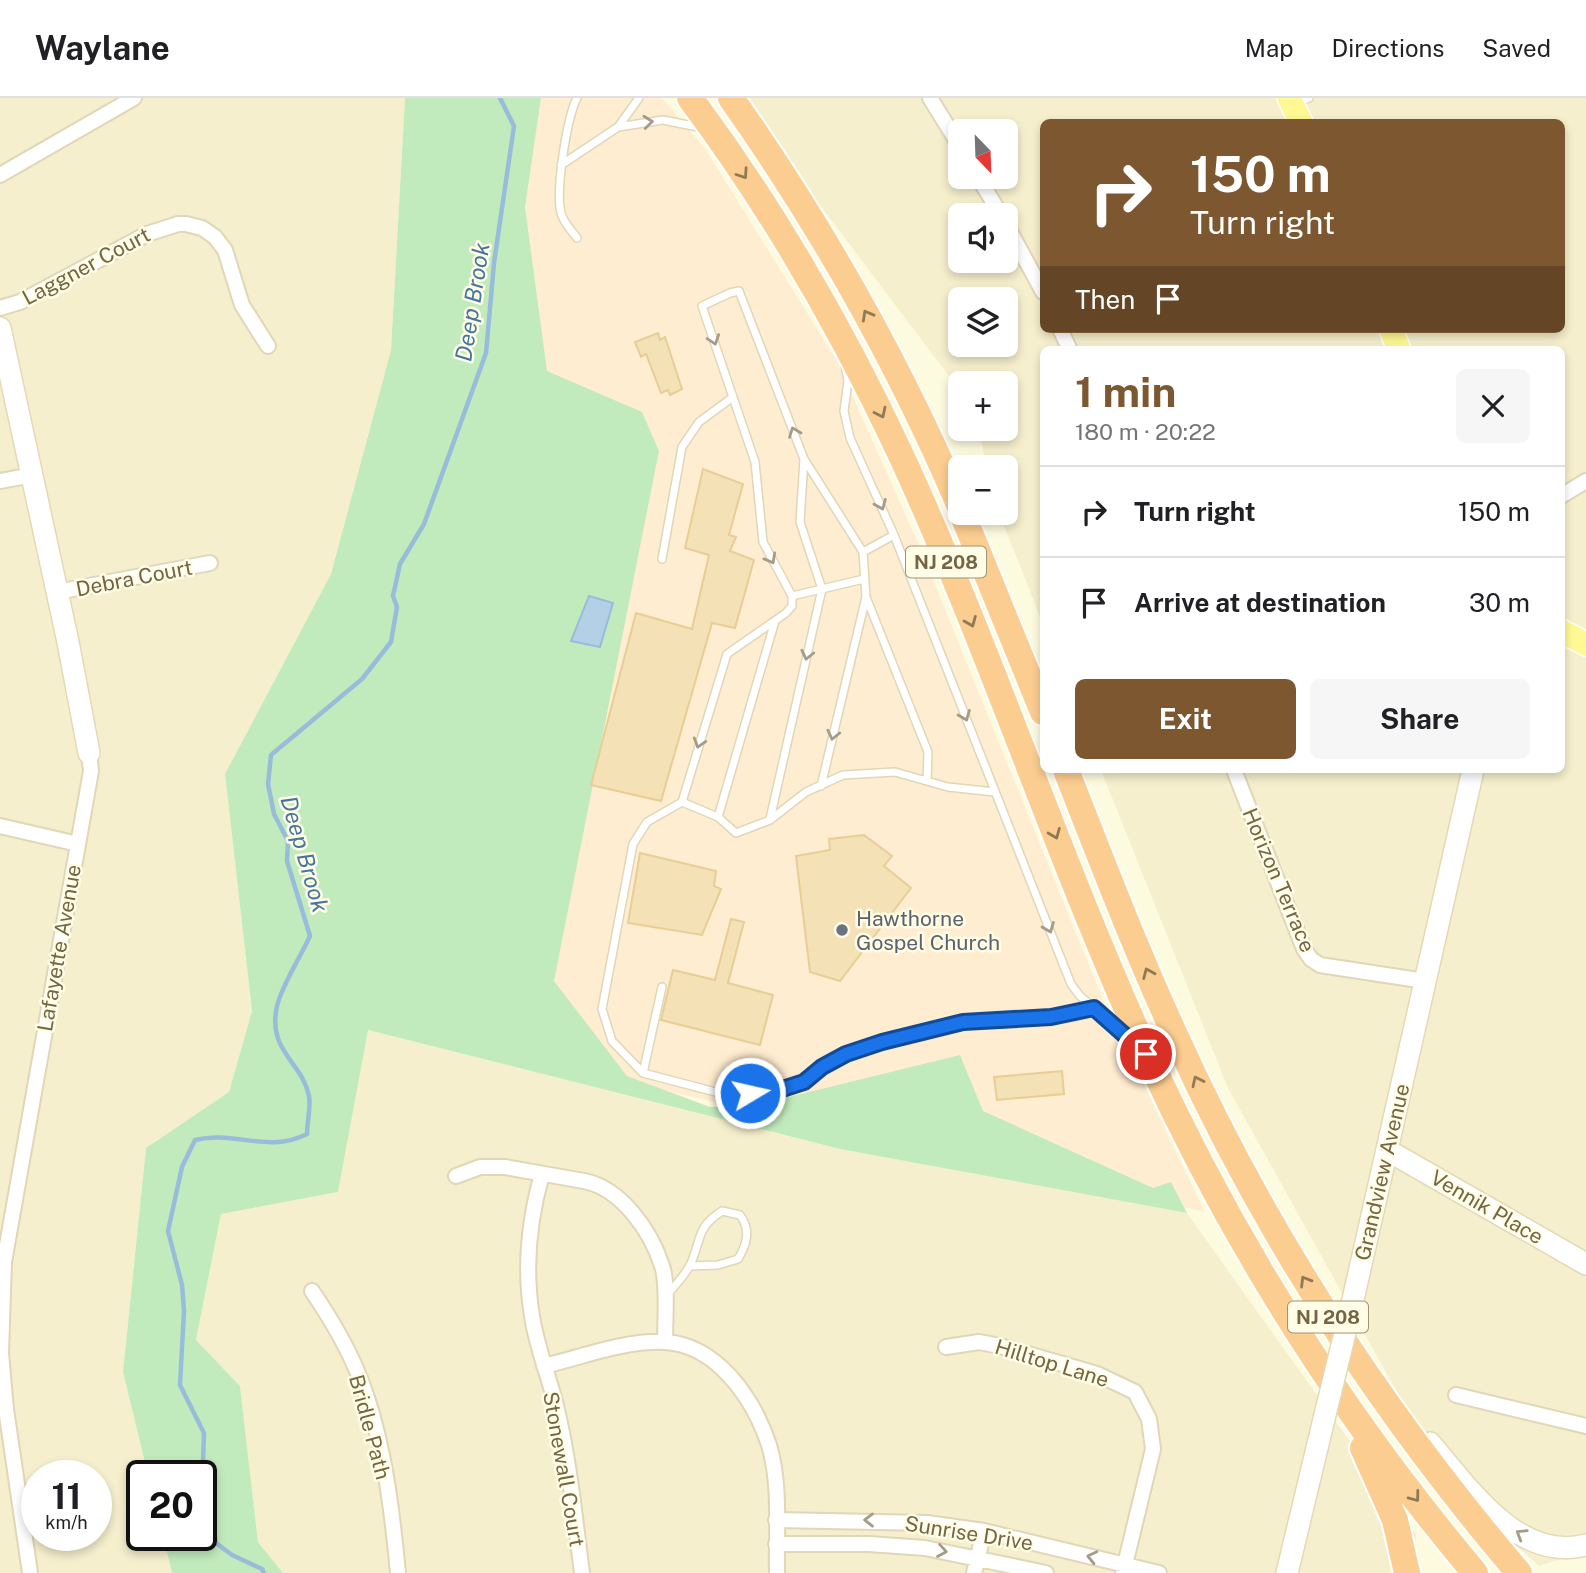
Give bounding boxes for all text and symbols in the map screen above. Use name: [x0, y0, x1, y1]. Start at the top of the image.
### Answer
text: Waylane: [35, 29, 170, 67]
text: Map: [1245, 34, 1294, 62]
text: Directions: [1332, 34, 1444, 62]
text: Saved: [1482, 34, 1551, 62]
one-way arrow: [643, 115, 654, 130]
north arrow: [948, 119, 1018, 189]
map controls: [948, 119, 1018, 525]
text: 150 m: [1190, 145, 1331, 203]
icon: right: [1075, 147, 1166, 238]
one-way arrow: [735, 166, 747, 179]
button: sound: [948, 203, 1018, 273]
text: Turn right: [1190, 204, 1335, 241]
street label: Laggner Court: [18, 222, 154, 310]
water label: Deep Brook: [449, 240, 495, 363]
icon: arrive: [1149, 280, 1187, 318]
text: Then: [1075, 284, 1135, 315]
button: layers: [948, 287, 1018, 357]
one-way arrow: [862, 310, 875, 322]
one-way arrow: [706, 334, 720, 346]
text: 1 min: [1075, 367, 1176, 416]
button: close: [1456, 369, 1530, 443]
button: +: [948, 371, 1018, 441]
one-way arrow: [873, 406, 887, 418]
text: 180 m · 20:22: [1075, 418, 1216, 445]
one-way arrow: [788, 427, 802, 439]
button: −: [948, 455, 1018, 525]
icon: right: [1075, 493, 1113, 531]
text: Turn right: [1134, 496, 1256, 527]
text: 150 m: [1458, 496, 1530, 527]
one-way arrow: [873, 498, 887, 510]
road number: NJ 208: [906, 547, 986, 578]
one-way arrow: [763, 551, 777, 564]
street label: Debra Court: [74, 554, 194, 602]
icon: arrive: [1075, 584, 1113, 622]
text: Arrive at destination: [1134, 587, 1386, 618]
text: 30 m: [1469, 587, 1530, 618]
one-way arrow: [962, 616, 976, 628]
one-way arrow: [801, 649, 815, 661]
button: Exit: [1075, 679, 1296, 759]
button: Share: [1310, 679, 1530, 759]
one-way arrow: [957, 710, 971, 722]
one-way arrow: [827, 728, 841, 740]
one-way arrow: [693, 737, 708, 749]
water label: Deep Brook: [276, 793, 335, 916]
street label: Horizon Terrace: [1237, 804, 1321, 956]
one-way arrow: [1047, 827, 1061, 839]
street label: Lafayette Avenue: [32, 863, 86, 1033]
place label: Hawthorne Gospel Church: [856, 906, 1000, 955]
one-way arrow: [1040, 921, 1054, 933]
marker: Hawthorne Gospel Church: [834, 922, 850, 938]
one-way arrow: [1142, 968, 1156, 981]
pin: [1116, 1024, 1176, 1084]
icon: arrive: [1127, 1035, 1165, 1073]
position arrow: [713, 1056, 787, 1130]
one-way arrow: [1191, 1076, 1205, 1088]
street label: Grandview Avenue: [1350, 1081, 1414, 1263]
street label: Vennik Place: [1426, 1165, 1548, 1249]
one-way arrow: [1301, 1275, 1314, 1288]
road number: NJ 208: [1288, 1302, 1368, 1332]
street label: Hilltop Lane: [992, 1334, 1112, 1392]
street label: Bridle Path: [344, 1372, 396, 1482]
street label: Stonewall Court: [538, 1389, 590, 1549]
speed limit sign: 20: [126, 1460, 217, 1551]
text: 11: [52, 1476, 81, 1517]
one-way arrow: [1407, 1490, 1420, 1502]
street label: Sunrise Drive: [903, 1511, 1035, 1555]
text: km/h: [45, 1512, 88, 1533]
one-way arrow: [863, 1512, 873, 1528]
one-way arrow: [1516, 1529, 1529, 1542]
one-way arrow: [936, 1542, 948, 1557]
one-way arrow: [1087, 1551, 1099, 1565]

